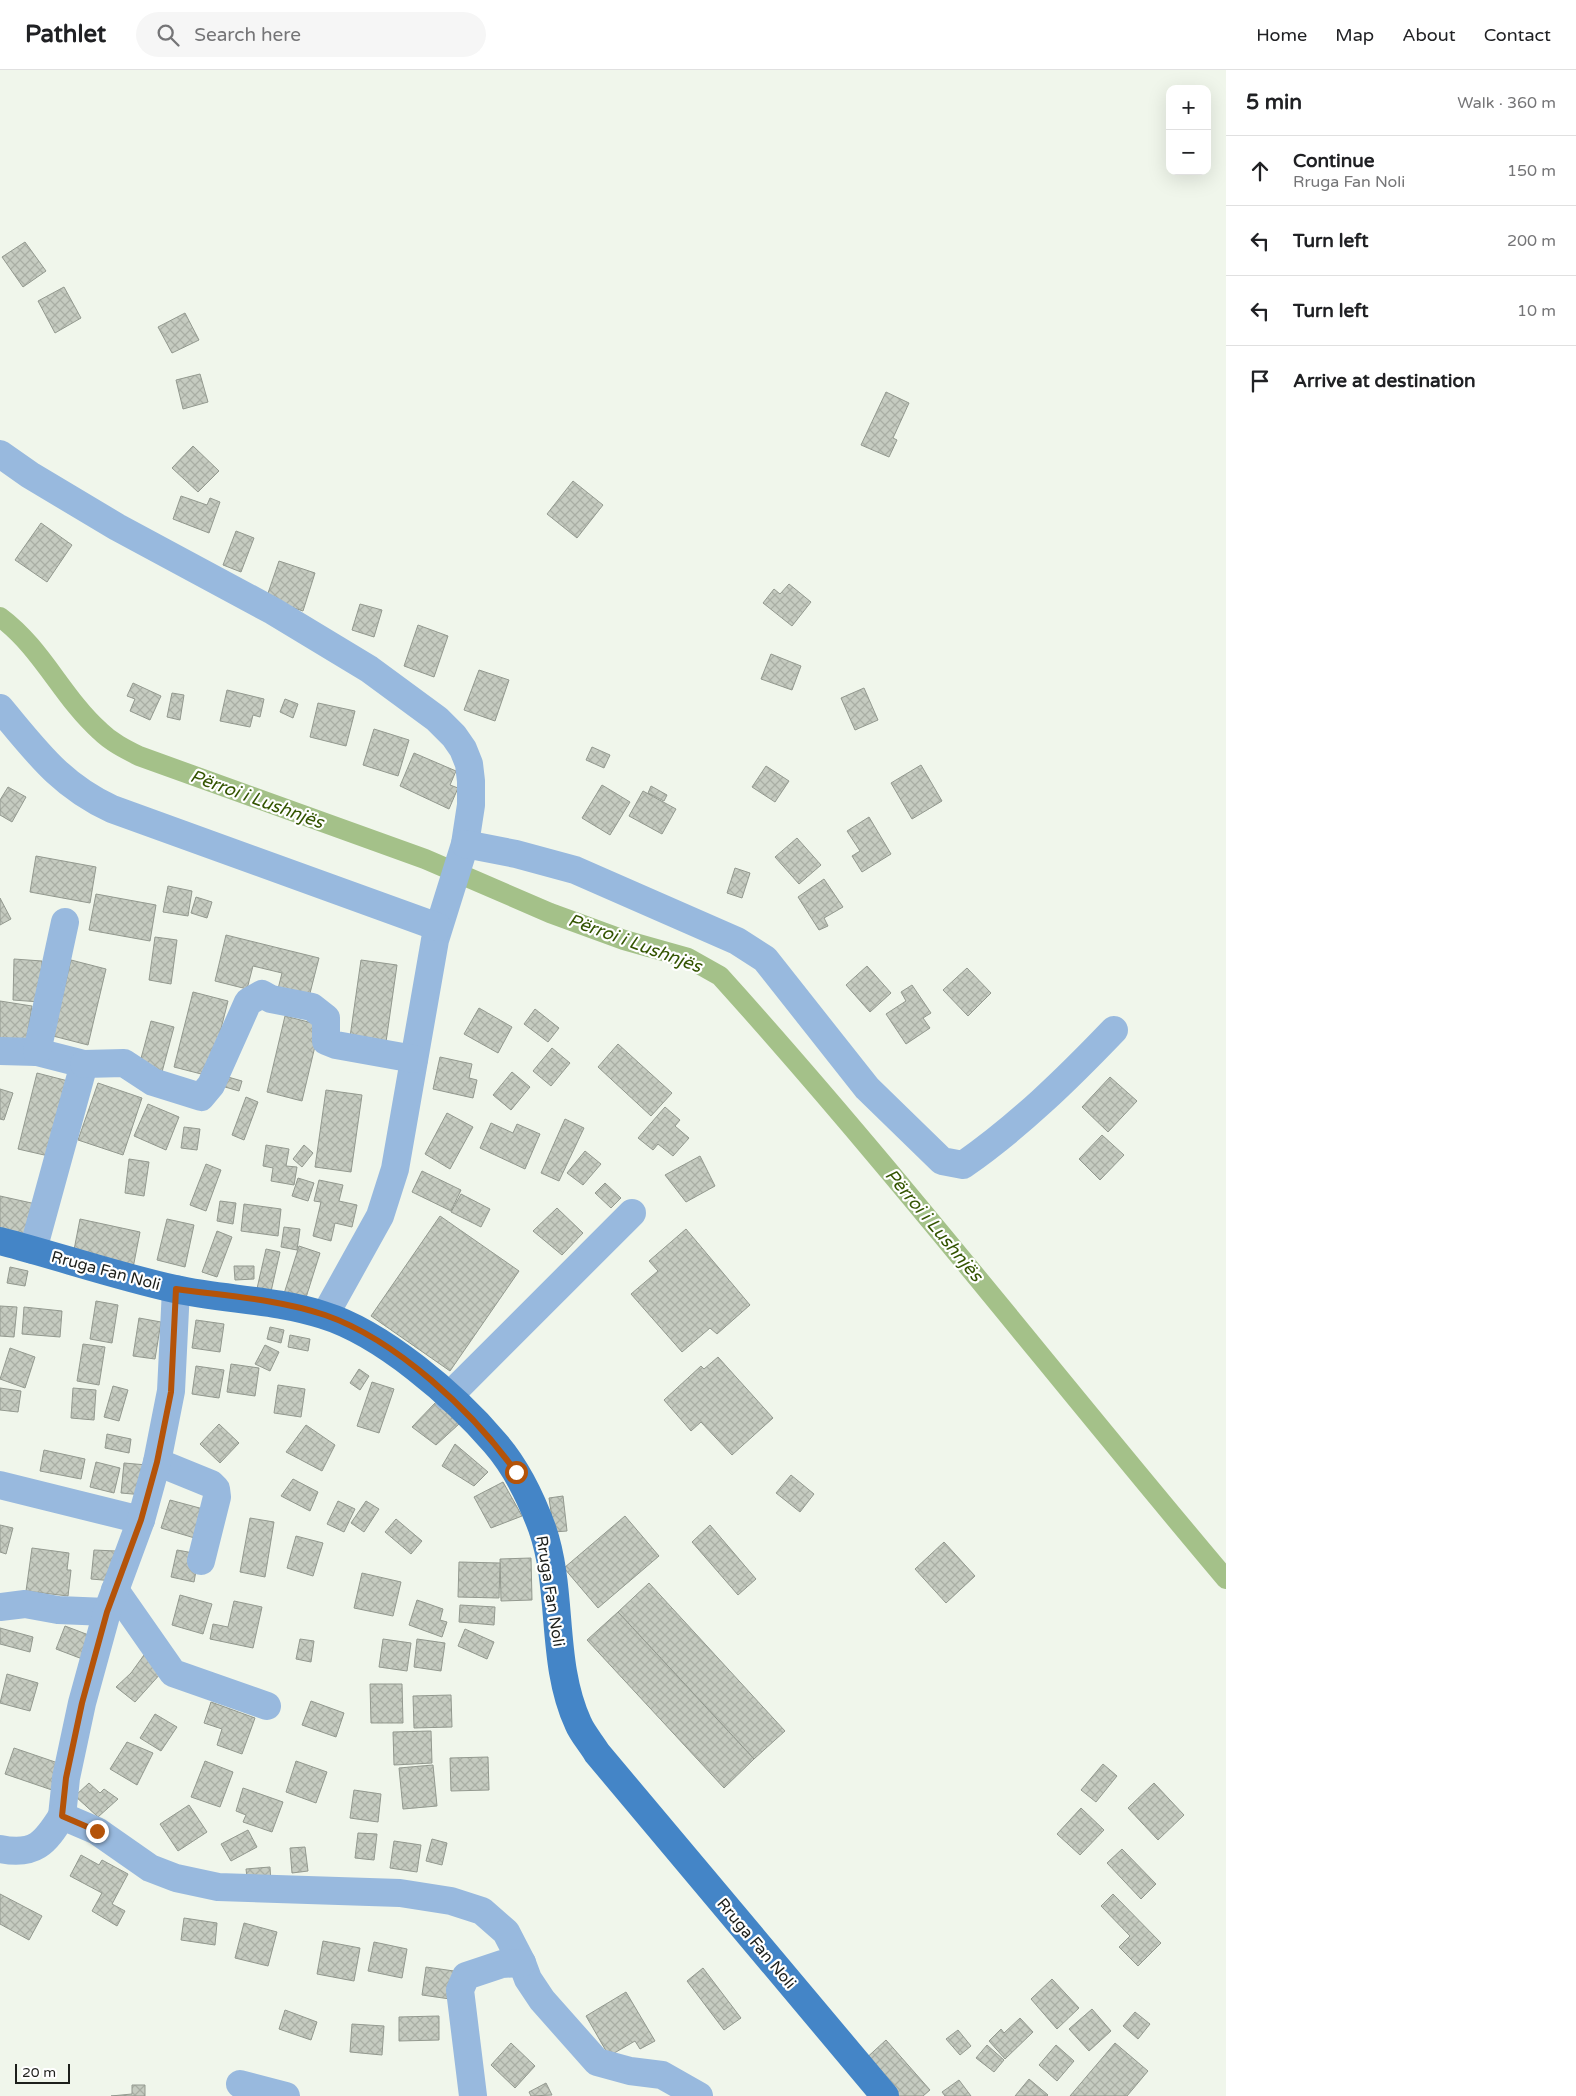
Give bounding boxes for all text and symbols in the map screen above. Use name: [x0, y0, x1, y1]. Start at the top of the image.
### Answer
search box: [136, 12, 486, 57]
text: Pathlet: [25, 20, 106, 49]
icon: search: [154, 21, 182, 49]
text: Search here: [194, 24, 301, 46]
text: Home: [1256, 24, 1307, 46]
text: Map: [1335, 24, 1374, 46]
text: About: [1402, 24, 1456, 46]
text: Contact: [1484, 24, 1551, 46]
map controls: [1166, 85, 1211, 175]
button: +: [1166, 85, 1211, 130]
text: 5 min: [1246, 90, 1302, 115]
text: Walk · 360 m: [1457, 93, 1556, 113]
button: −: [1166, 130, 1211, 175]
text: Continue: [1293, 150, 1375, 172]
icon: ahead: [1246, 157, 1274, 185]
text: 150 m: [1507, 161, 1556, 181]
text: Rruga Fan Noli: [1293, 172, 1405, 192]
icon: left: [1246, 227, 1274, 255]
text: Turn left: [1293, 230, 1369, 252]
text: 200 m: [1507, 231, 1556, 251]
icon: left: [1246, 297, 1274, 325]
text: Turn left: [1293, 300, 1369, 322]
text: 10 m: [1517, 301, 1556, 321]
icon: arrive: [1246, 367, 1274, 395]
text: Arrive at destination: [1293, 370, 1476, 392]
water label: Përroi i Lushnjës: [187, 765, 328, 834]
water label: Përroi i Lushnjës: [565, 909, 706, 978]
water label: Përroi i Lushnjës: [881, 1164, 988, 1287]
street label: Rruga Fan Noli: [49, 1247, 163, 1295]
route start: [505, 1461, 528, 1484]
street label: Rruga Fan Noli: [531, 1534, 569, 1648]
route end: [86, 1820, 109, 1843]
street label: Rruga Fan Noli: [712, 1894, 800, 1993]
scale bar: [15, 2061, 70, 2084]
text: 20 m: [22, 2064, 56, 2081]

